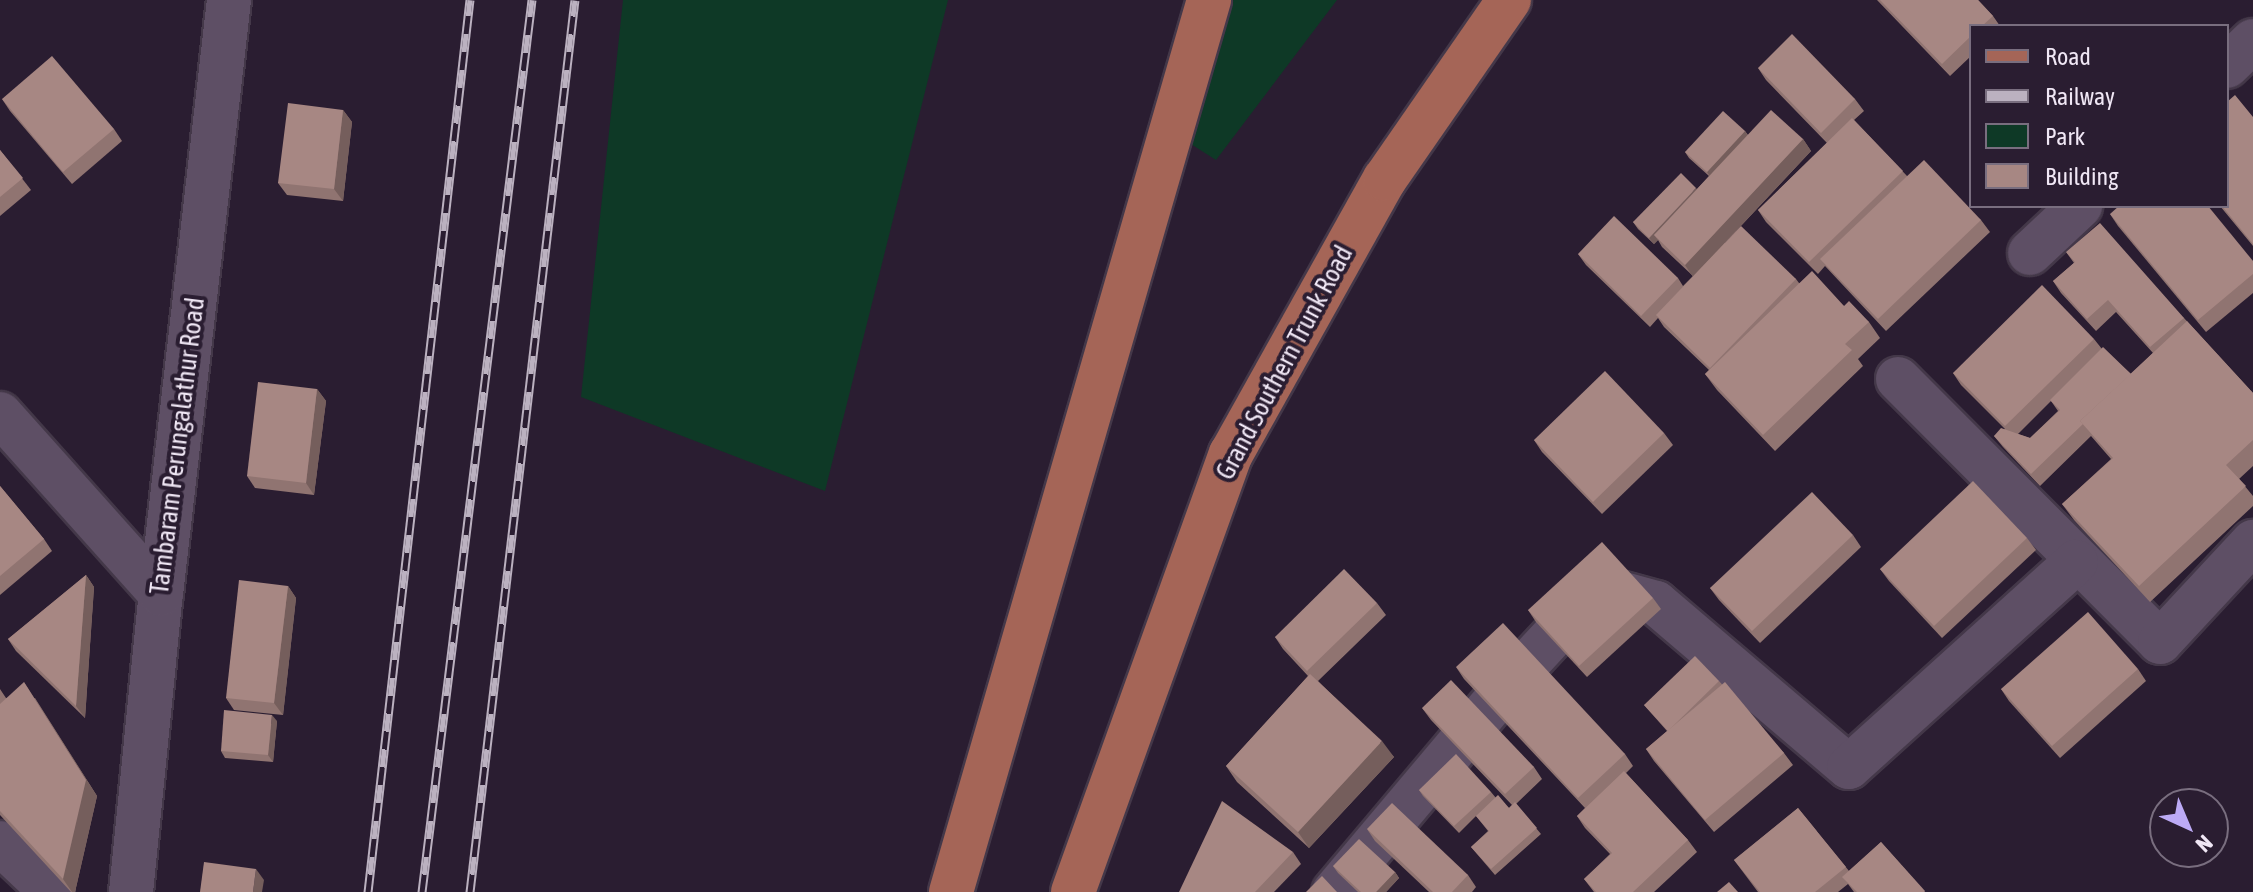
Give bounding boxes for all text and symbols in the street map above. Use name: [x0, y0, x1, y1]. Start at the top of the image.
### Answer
legend: [1969, 24, 2229, 208]
text: Road: [2045, 43, 2091, 70]
text: Railway: [2045, 83, 2115, 110]
text: Park: [2045, 123, 2085, 150]
text: Building: [2045, 163, 2118, 190]
street label: Grand Southern Trunk Road: [1210, 241, 1360, 485]
street label: Tambaram Perungalathur Road: [144, 296, 212, 596]
north arrow: [2149, 788, 2229, 868]
text: N: [2191, 830, 2218, 858]

